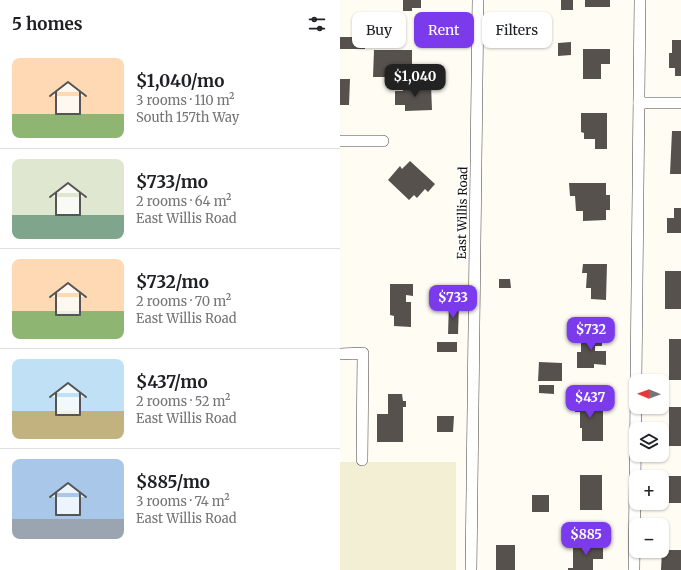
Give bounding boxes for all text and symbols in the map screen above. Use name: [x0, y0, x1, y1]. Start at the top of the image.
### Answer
chip: Buy: [352, 12, 406, 48]
chip: Rent: [414, 12, 474, 48]
chip: Filters: [482, 12, 552, 48]
text: 5 homes: [12, 13, 83, 35]
icon: filters: [306, 13, 328, 35]
pin: $1,040: [382, 64, 448, 98]
text: $1,040: [394, 68, 436, 85]
text: $1,040/mo: [136, 70, 224, 92]
icon: home: [44, 74, 92, 122]
text: 3 rooms · 110 m²: [136, 92, 235, 109]
text: South 157th Way: [136, 109, 239, 126]
street label: East Willis Road: [454, 166, 470, 260]
text: $733/mo: [136, 171, 208, 193]
icon: home: [44, 175, 92, 223]
text: 2 rooms · 64 m²: [136, 193, 232, 210]
text: East Willis Road: [136, 210, 237, 227]
text: $732/mo: [136, 271, 209, 293]
icon: home: [44, 275, 92, 323]
pin: $733: [429, 285, 477, 319]
text: $733: [438, 289, 468, 306]
text: 2 rooms · 70 m²: [136, 293, 231, 310]
text: East Willis Road: [136, 310, 237, 327]
pin: $732: [567, 317, 615, 351]
text: $732: [576, 321, 606, 338]
text: $437/mo: [136, 371, 208, 393]
north arrow: [629, 374, 669, 414]
map controls: [629, 374, 669, 558]
icon: home: [44, 375, 92, 423]
pin: $437: [566, 385, 614, 419]
text: $437: [575, 389, 605, 406]
text: 2 rooms · 52 m²: [136, 393, 230, 410]
text: East Willis Road: [136, 410, 237, 427]
button: layers: [629, 422, 669, 462]
button: +: [629, 470, 669, 510]
text: $885/mo: [136, 471, 210, 493]
icon: home: [44, 475, 92, 523]
text: 3 rooms · 74 m²: [136, 493, 230, 510]
text: East Willis Road: [136, 510, 237, 527]
button: −: [629, 518, 669, 558]
pin: $885: [562, 522, 610, 556]
text: $885: [570, 526, 602, 543]

